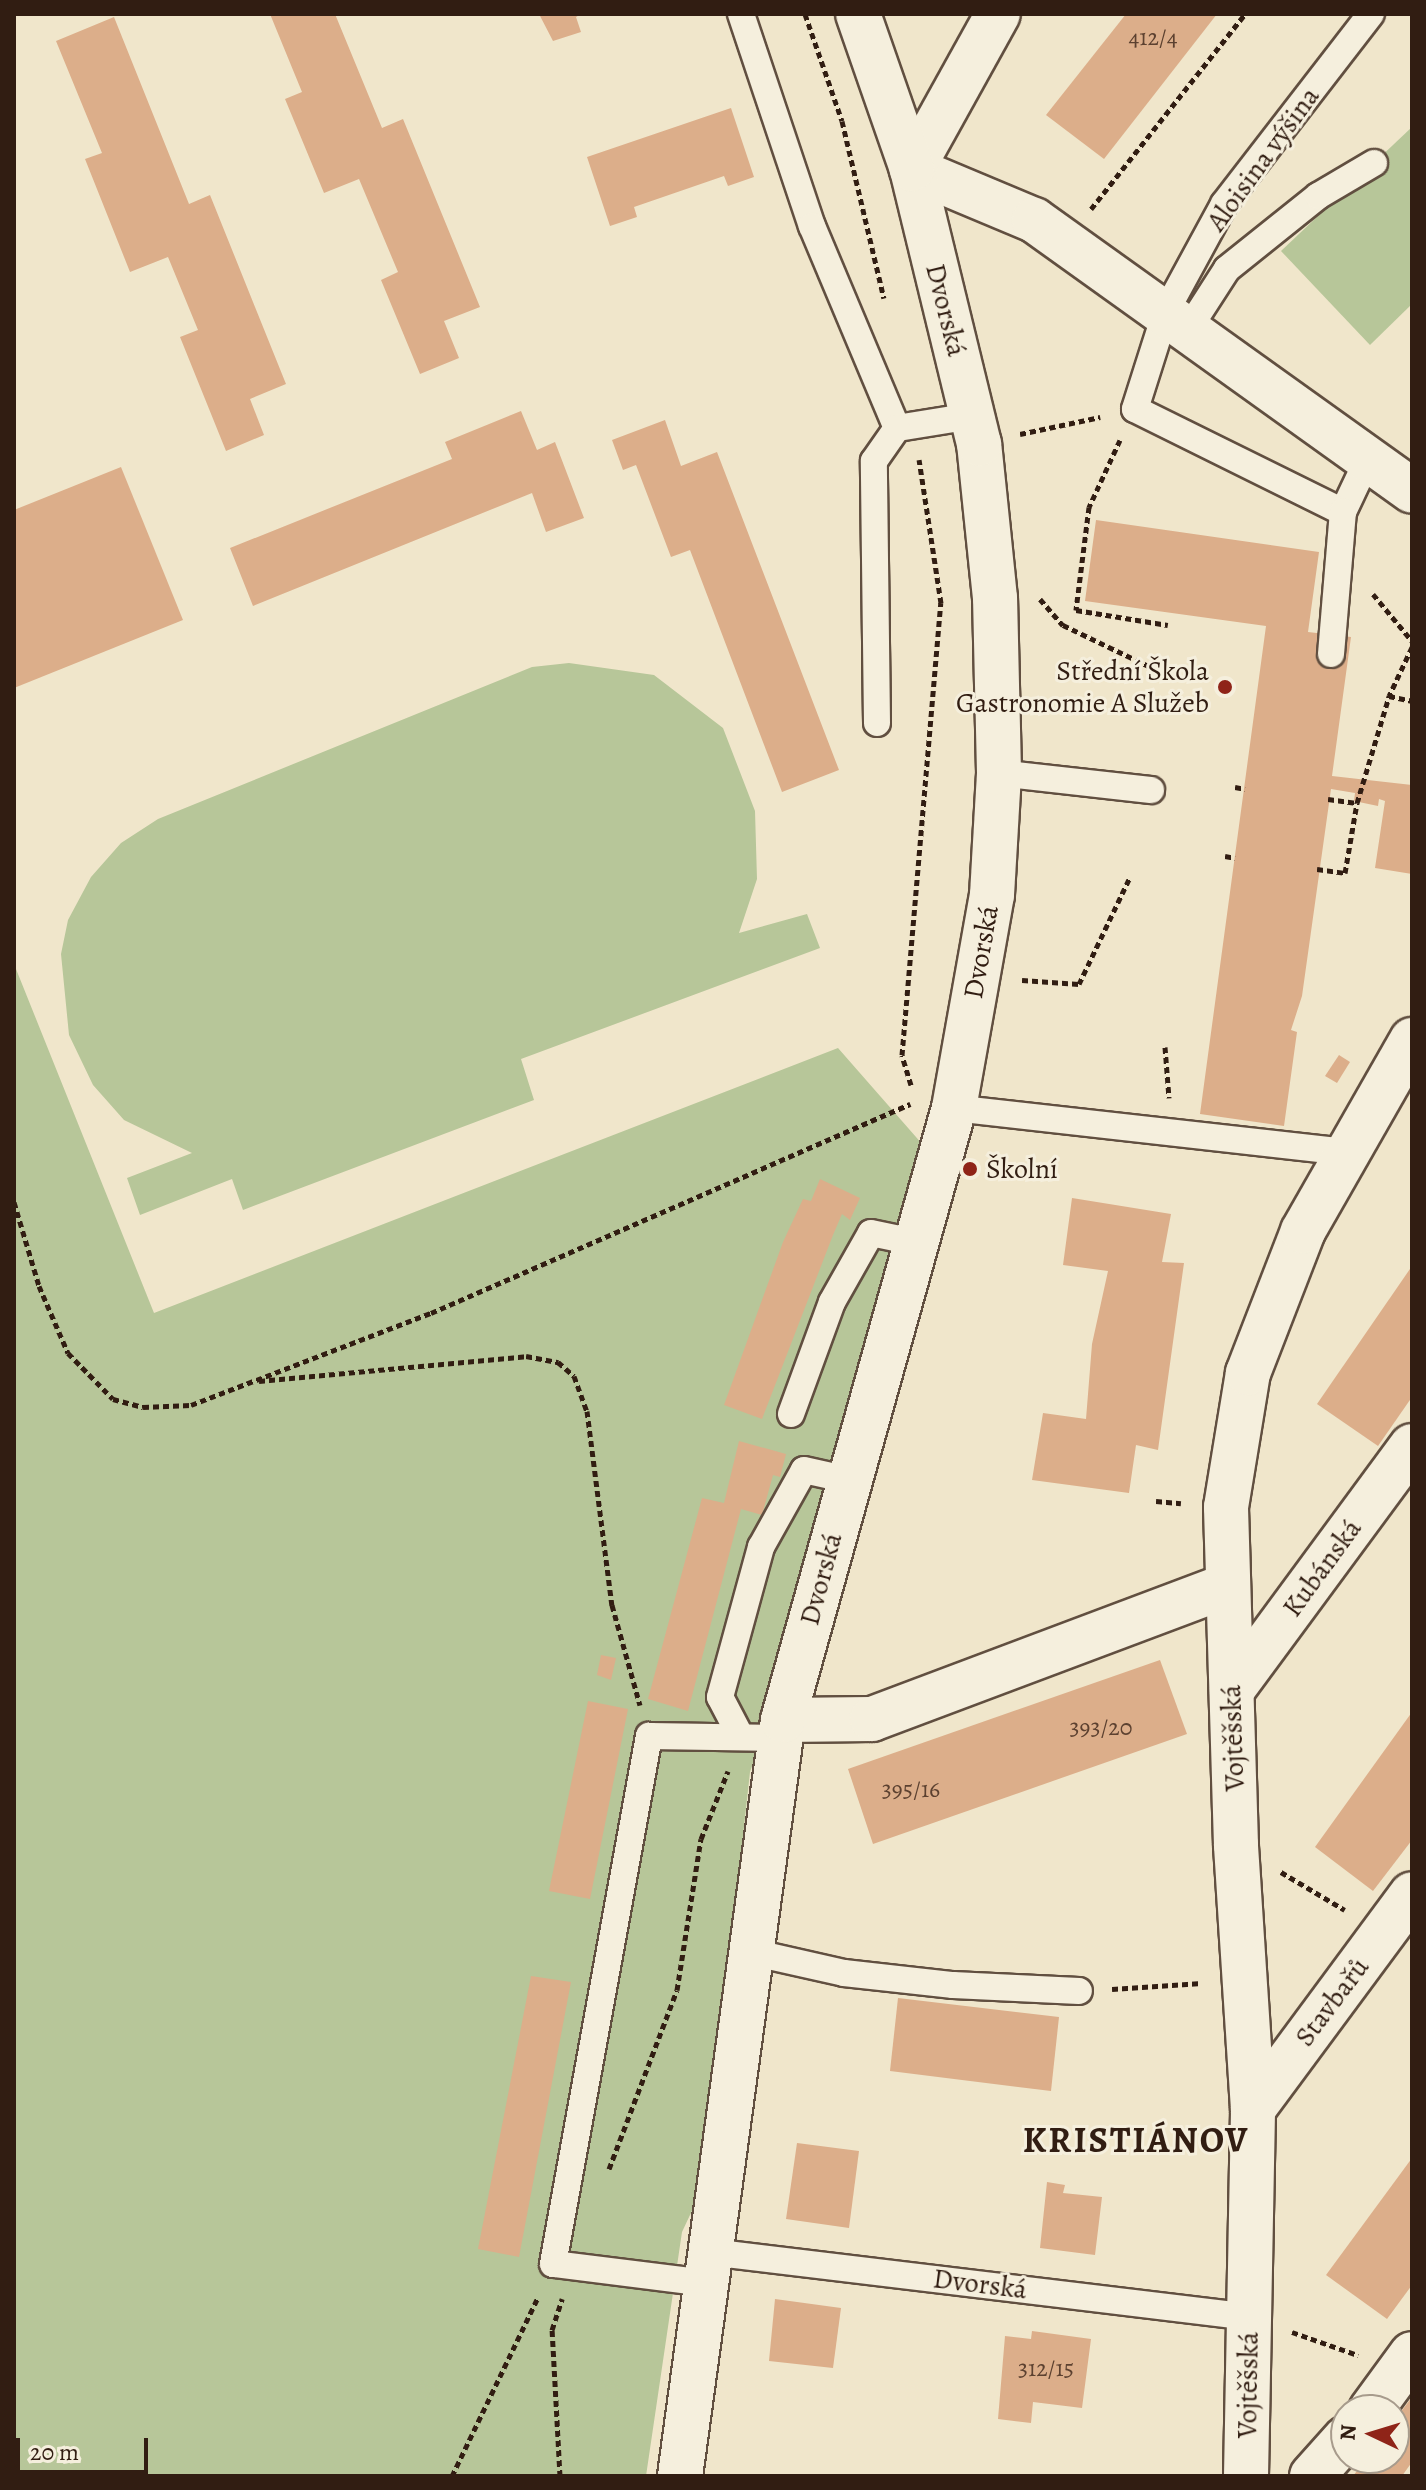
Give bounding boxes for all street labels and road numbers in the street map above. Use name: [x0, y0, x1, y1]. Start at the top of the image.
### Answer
street label: Aloisina výšina: [1199, 80, 1327, 238]
street label: Dvorská: [918, 260, 974, 360]
street label: Dvorská: [956, 903, 1006, 1001]
street label: Kubánská: [1275, 1513, 1369, 1623]
street label: Dvorská: [793, 1529, 849, 1629]
street label: Vojtěšská: [1214, 1684, 1252, 1792]
street label: Stavbařů: [1288, 1951, 1376, 2053]
street label: Dvorská: [931, 2262, 1029, 2306]
street label: Vojtěšská: [1230, 2331, 1266, 2439]

